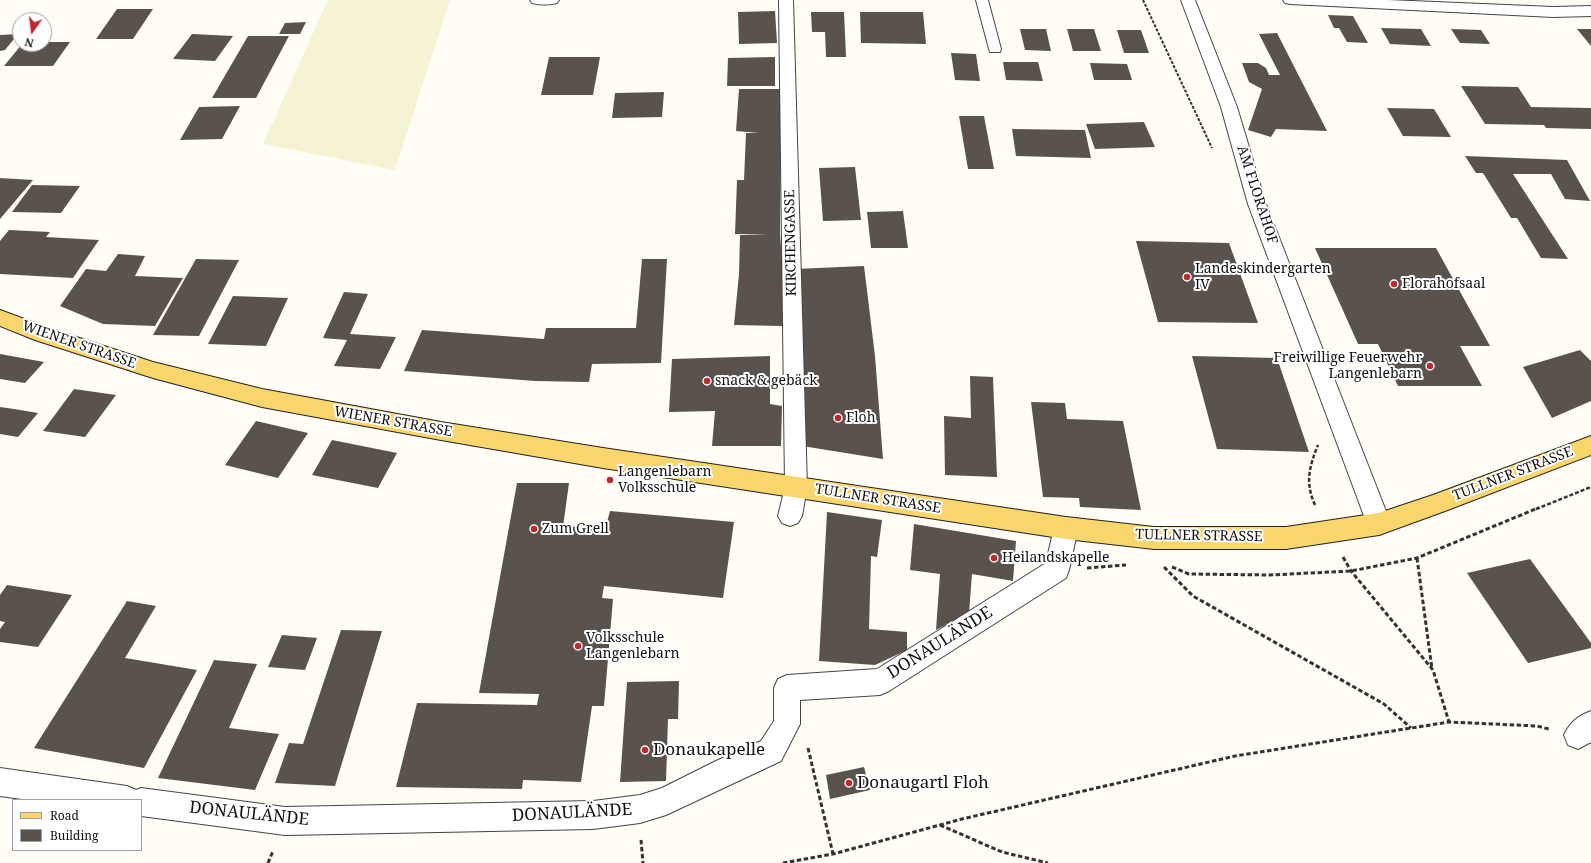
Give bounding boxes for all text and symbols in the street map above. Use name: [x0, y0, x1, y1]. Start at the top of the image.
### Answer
north arrow: [12, 12, 52, 52]
text: N: [23, 35, 35, 51]
street label: AM FLORAHOF: [1233, 144, 1281, 246]
street label: KIRCHENGASSE: [782, 189, 800, 297]
place label: Landeskindergarten IV: [1195, 261, 1331, 294]
marker: Landeskindergarten IV: [1182, 272, 1192, 282]
place label: Florahofsaal: [1402, 276, 1485, 292]
marker: Florahofsaal: [1389, 279, 1399, 289]
street label: WIENER STRASSE: [20, 318, 138, 372]
place label: Freiwillige Feuerwehr Langenlebarn: [1274, 350, 1422, 382]
marker: Freiwillige Feuerwehr Langenlebarn: [1425, 361, 1435, 371]
place label: snack & gebäck: [715, 373, 818, 389]
marker: snack & gebäck: [702, 376, 712, 386]
street label: WIENER STRASSE: [333, 403, 453, 441]
place label: Floh: [846, 410, 876, 426]
marker: Floh: [833, 413, 843, 423]
street label: TULLNER STRASSE: [1451, 443, 1575, 505]
place label: Langenlebarn Volksschule: [618, 464, 712, 496]
marker: Langenlebarn Volksschule: [605, 475, 615, 485]
street label: TULLNER STRASSE: [814, 481, 942, 517]
place label: Zum Grell: [542, 521, 609, 537]
marker: Zum Grell: [529, 524, 539, 534]
street label: TULLNER STRASSE: [1135, 526, 1263, 546]
place label: Heilandskapelle: [1002, 550, 1110, 566]
marker: Heilandskapelle: [989, 553, 999, 563]
street label: DONAULÄNDE: [884, 602, 996, 684]
place label: Volksschule Langenlebarn: [586, 630, 680, 662]
marker: Volksschule Langenlebarn: [573, 641, 583, 651]
place label: Donaukapelle: [653, 740, 765, 760]
marker: Donaukapelle: [640, 745, 650, 755]
place label: Donaugartl Floh: [857, 773, 989, 793]
marker: Donaugartl Floh: [844, 778, 854, 788]
street label: DONAULÄNDE: [188, 798, 310, 830]
legend: [12, 799, 142, 851]
street label: DONAULÄNDE: [511, 800, 633, 826]
text: Road: [50, 807, 79, 824]
text: Building: [50, 827, 98, 844]

